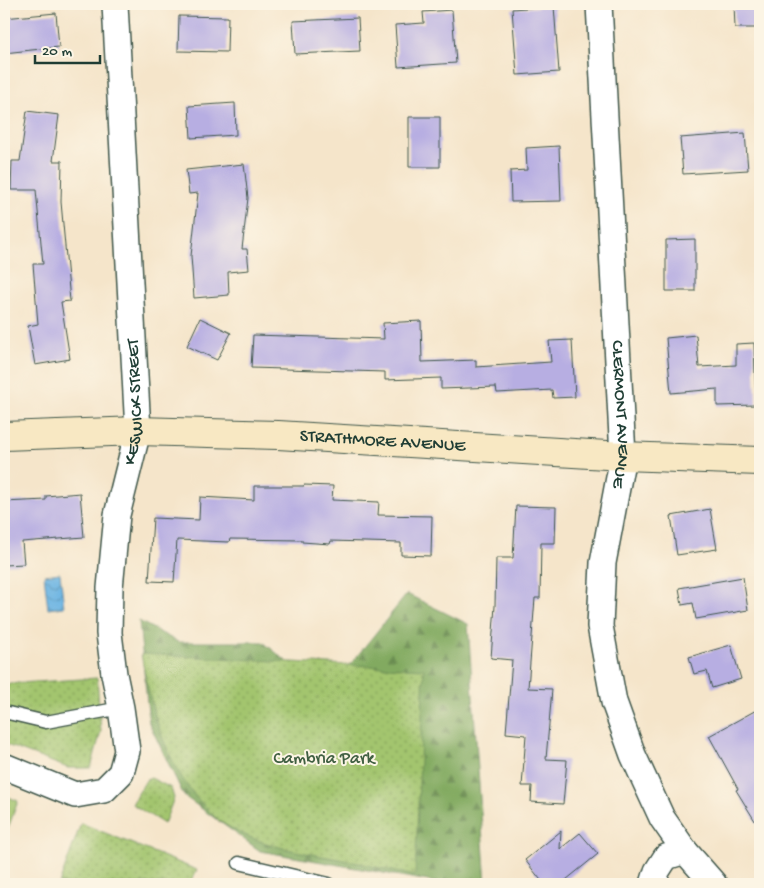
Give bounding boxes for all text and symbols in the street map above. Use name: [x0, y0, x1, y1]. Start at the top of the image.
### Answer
scale bar: [35, 32, 100, 64]
text: 20 m: [42, 43, 72, 61]
street label: KESWICK STREET: [119, 337, 149, 467]
street label: CLERMONT AVENUE: [606, 340, 633, 491]
street label: STRATHMORE AVENUE: [299, 426, 467, 457]
park label: Cambria Park: [274, 749, 376, 770]

